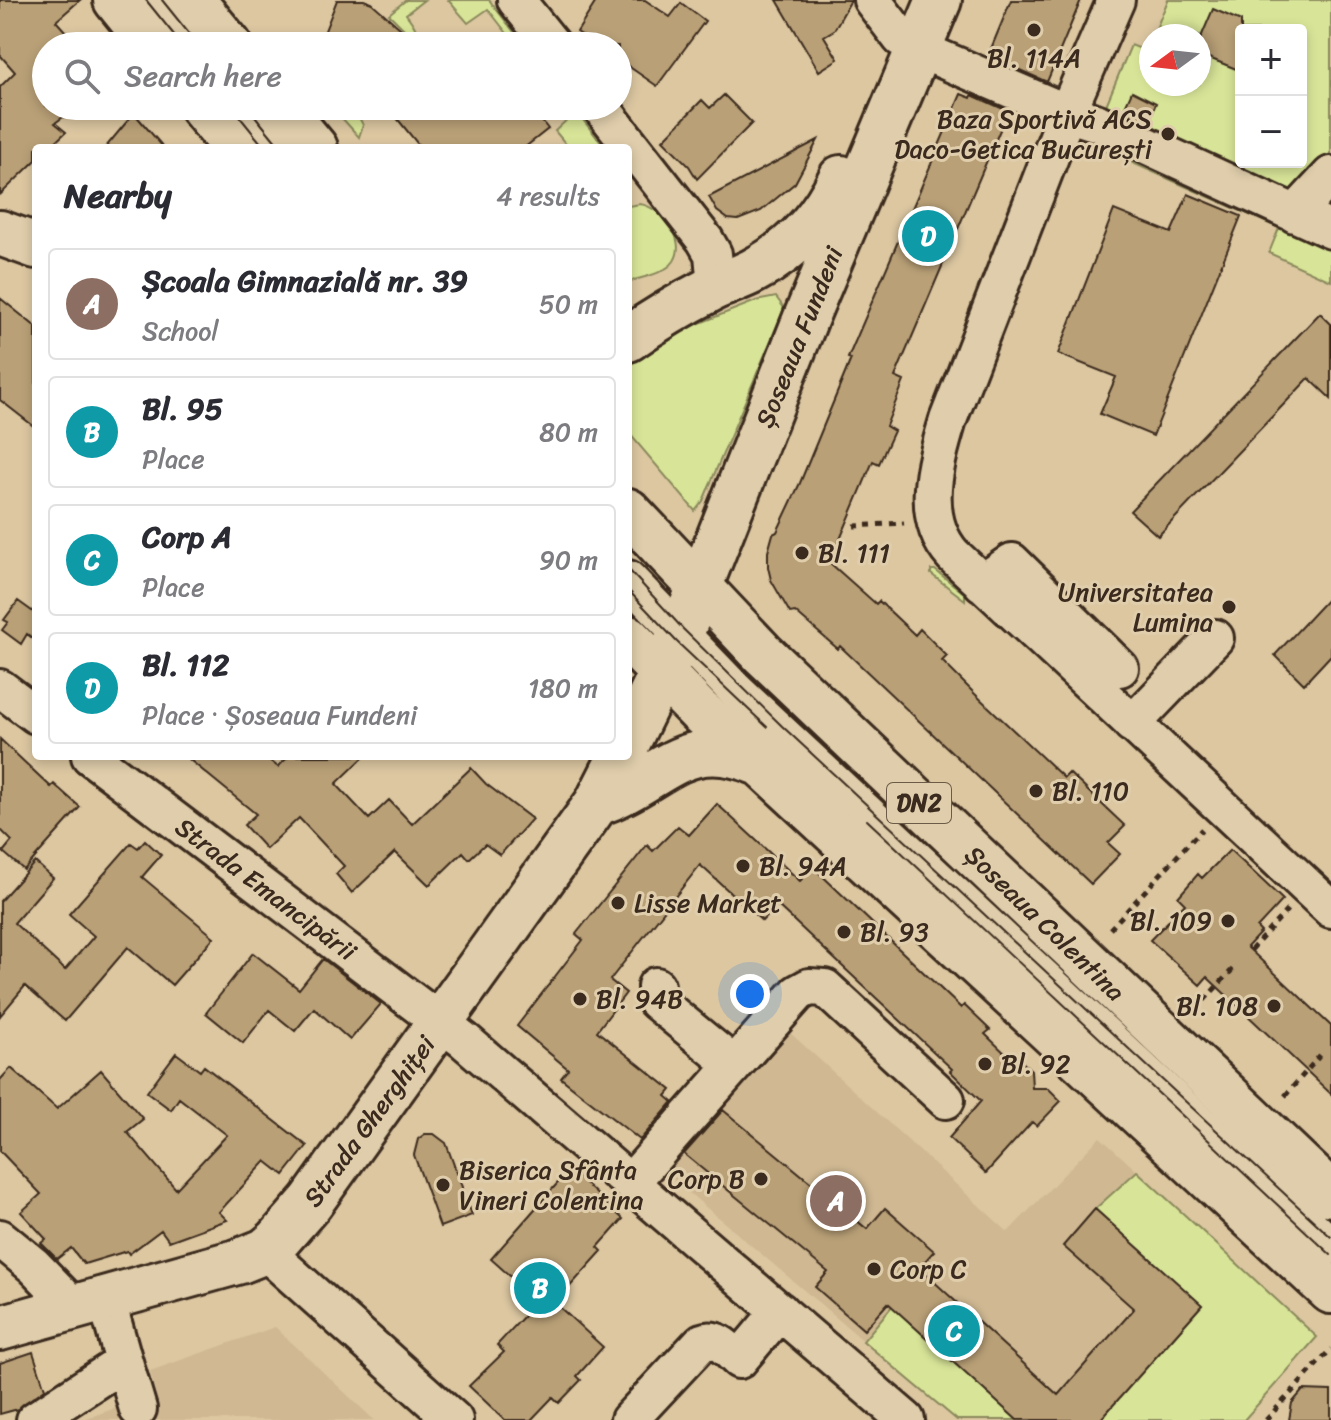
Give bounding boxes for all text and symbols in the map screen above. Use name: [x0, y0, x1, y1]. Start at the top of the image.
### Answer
marker: Bl. 114A: [1025, 21, 1043, 39]
north arrow: [1139, 24, 1211, 96]
map controls: [1235, 24, 1307, 168]
button: +: [1235, 24, 1307, 96]
search box: [32, 32, 632, 120]
place label: Bl. 114A: [987, 35, 1081, 81]
text: Search here: [124, 49, 282, 103]
icon: search: [60, 54, 104, 98]
place label: Baza Sportivă ACS Daco-Getica București: [894, 96, 1153, 172]
button: −: [1235, 96, 1307, 168]
marker: Baza Sportivă ACS Daco-Getica București: [1159, 125, 1177, 143]
text: Nearby: [64, 166, 172, 226]
text: 4 results: [496, 173, 600, 219]
pin: D: [902, 206, 954, 266]
street label: Șoseaua Fundeni: [742, 239, 857, 435]
text: Școala Gimnazială nr. 39: [142, 254, 468, 308]
text: A: [83, 281, 101, 327]
text: 50 m: [539, 281, 598, 327]
text: School: [142, 308, 219, 354]
text: Bl. 95: [142, 382, 223, 436]
text: B: [84, 409, 100, 455]
text: 80 m: [539, 409, 598, 455]
text: Place: [142, 436, 205, 482]
text: Corp A: [142, 510, 232, 564]
place label: Bl. 111: [818, 530, 890, 576]
text: C: [84, 537, 100, 583]
text: 90 m: [539, 537, 598, 583]
marker: Bl. 111: [793, 544, 811, 562]
text: Place: [142, 564, 205, 610]
place label: Universitatea Lumina: [1058, 569, 1213, 645]
marker: Universitatea Lumina: [1220, 598, 1238, 616]
text: Bl. 112: [142, 638, 229, 692]
text: D: [84, 665, 100, 711]
text: 180 m: [528, 665, 598, 711]
text: Place · Șoseaua Fundeni: [142, 692, 417, 738]
place label: Bl. 110: [1052, 768, 1129, 814]
marker: Bl. 110: [1027, 782, 1045, 800]
road number: DN2: [887, 783, 951, 823]
street label: Strada Emancipării: [165, 805, 368, 974]
street label: Șoseaua Colentina: [953, 833, 1137, 1013]
place label: Bl. 94A: [759, 843, 847, 889]
marker: Bl. 94A: [734, 857, 752, 875]
place label: Lisse Market: [634, 880, 782, 926]
marker: Lisse Market: [609, 894, 627, 912]
place label: Bl. 109: [1130, 898, 1212, 944]
place label: Bl. 93: [860, 909, 929, 955]
marker: Bl. 109: [1219, 912, 1237, 930]
marker: Bl. 93: [835, 923, 853, 941]
your location: [730, 974, 770, 1014]
place label: Bl. 94B: [596, 976, 683, 1022]
place label: Bl. 108: [1176, 983, 1258, 1029]
marker: Bl. 94B: [571, 990, 589, 1008]
marker: Bl. 108: [1265, 997, 1283, 1015]
street label: Strada Gherghiței: [291, 1024, 448, 1217]
place label: Bl. 92: [1001, 1041, 1070, 1087]
marker: Bl. 92: [976, 1055, 994, 1073]
place label: Biserica Sfânta Vineri Colentina: [459, 1147, 644, 1223]
place label: Corp B: [668, 1156, 745, 1202]
marker: Corp B: [752, 1170, 770, 1188]
pin: A: [810, 1171, 862, 1231]
marker: Biserica Sfânta Vineri Colentina: [434, 1176, 452, 1194]
place label: Corp C: [890, 1246, 967, 1292]
pin: B: [514, 1258, 566, 1318]
marker: Corp C: [865, 1260, 883, 1278]
pin: C: [928, 1301, 980, 1361]

